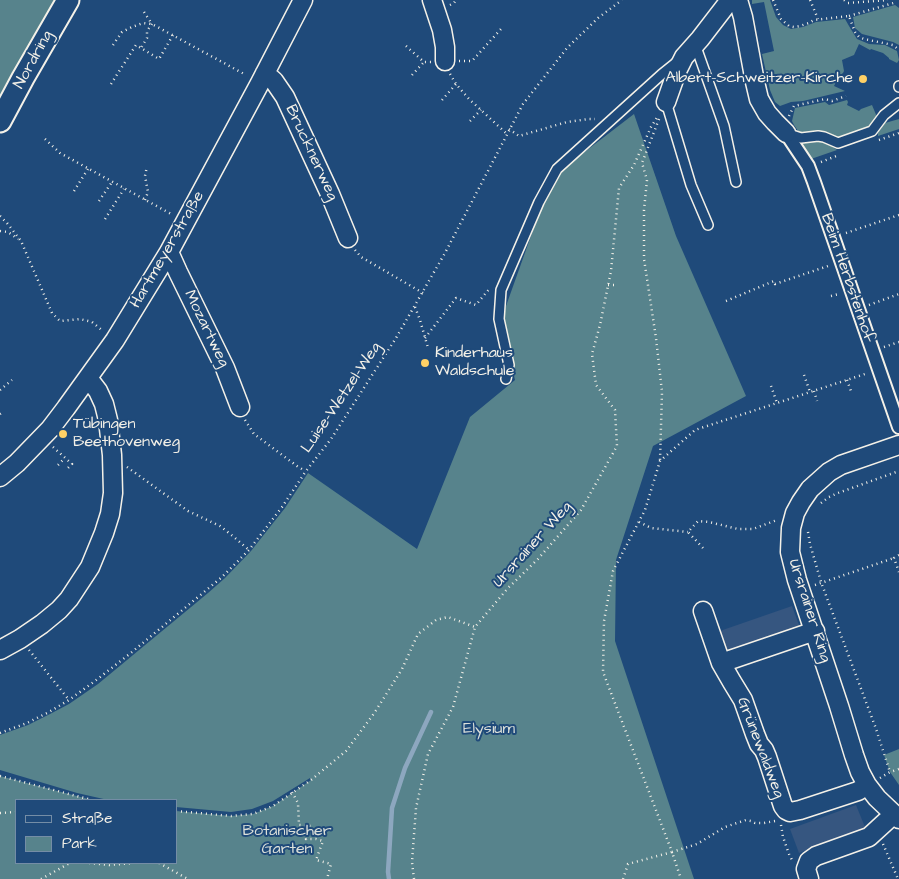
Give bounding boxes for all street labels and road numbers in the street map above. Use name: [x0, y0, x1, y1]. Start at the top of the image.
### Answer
street label: Nordring: [10, 28, 58, 92]
street label: Brucknerweg: [280, 102, 342, 204]
street label: Hartmeyerstraße: [127, 188, 209, 312]
street label: Beim Herbstenhof: [816, 211, 878, 345]
street label: Mozartweg: [179, 287, 233, 371]
street label: Luise-Wetzel-Weg: [298, 339, 386, 457]
street label: Ursrainer Weg: [489, 498, 577, 592]
street label: Ursrainer Ring: [783, 557, 835, 665]
street label: Grünewaldweg: [732, 695, 788, 801]

